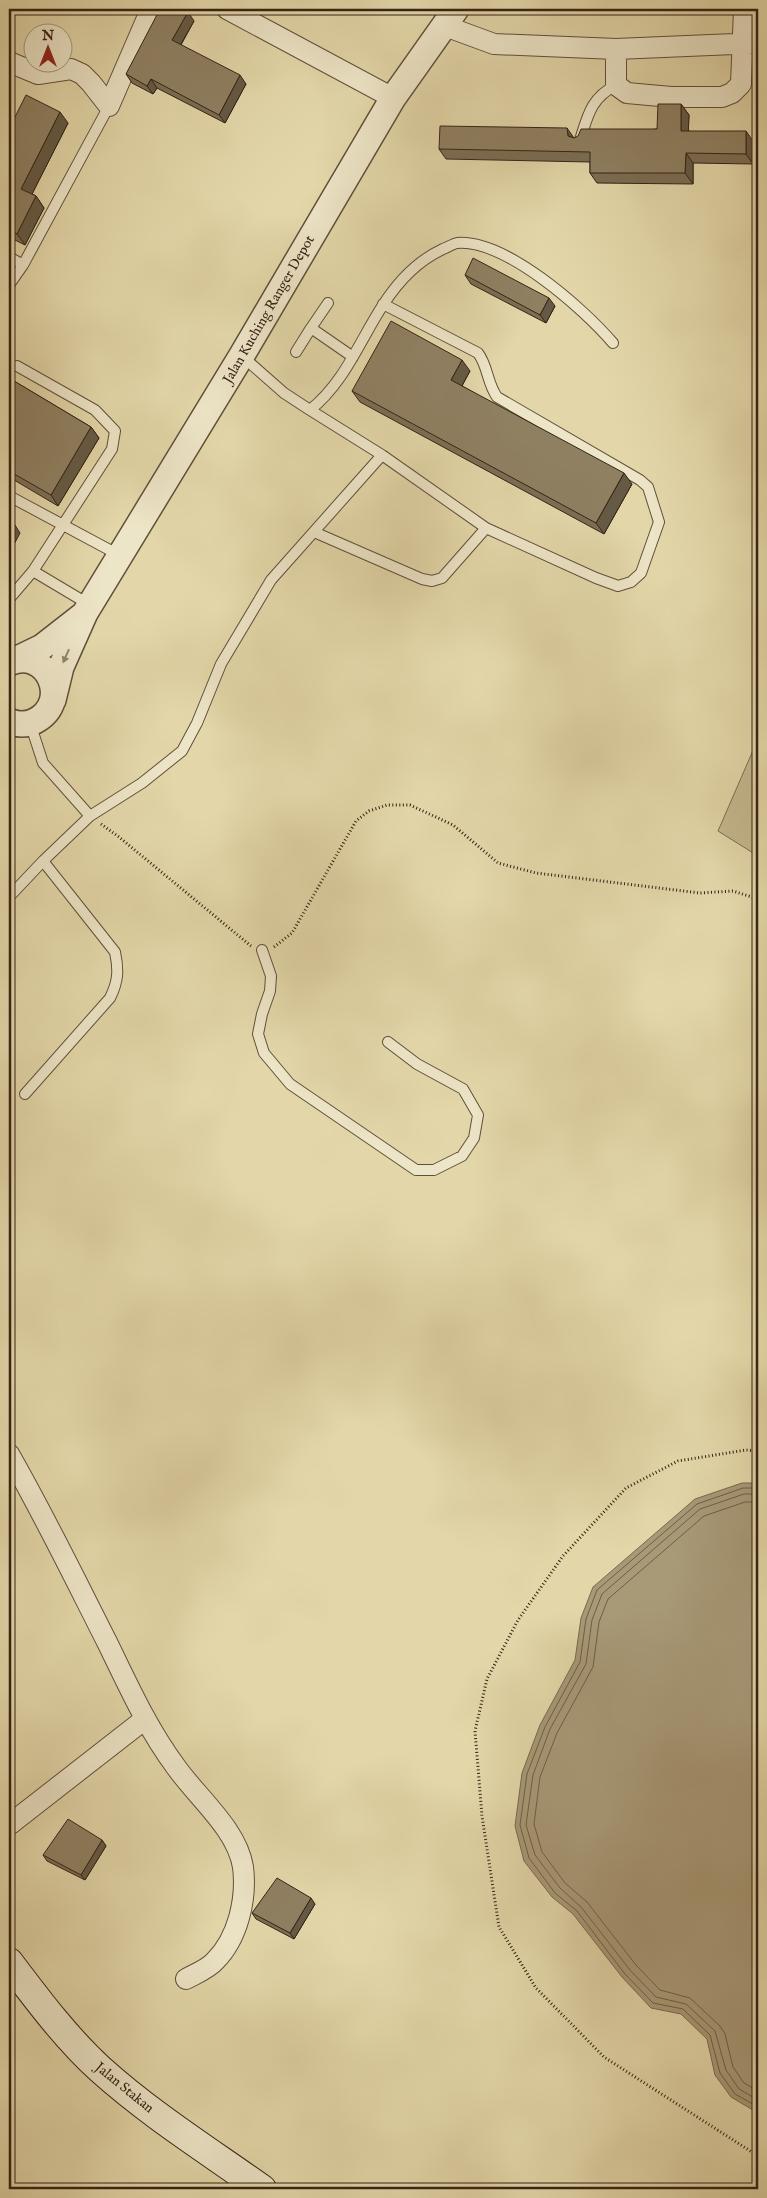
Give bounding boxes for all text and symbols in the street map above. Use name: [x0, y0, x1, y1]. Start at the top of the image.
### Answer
north arrow: [22, 22, 72, 72]
text: N: [41, 27, 54, 45]
street label: Jalan Kuching Ranger Depot: [218, 232, 319, 389]
one-way arrow: [62, 649, 70, 663]
street label: Jalan Stakan: [90, 2057, 158, 2117]

